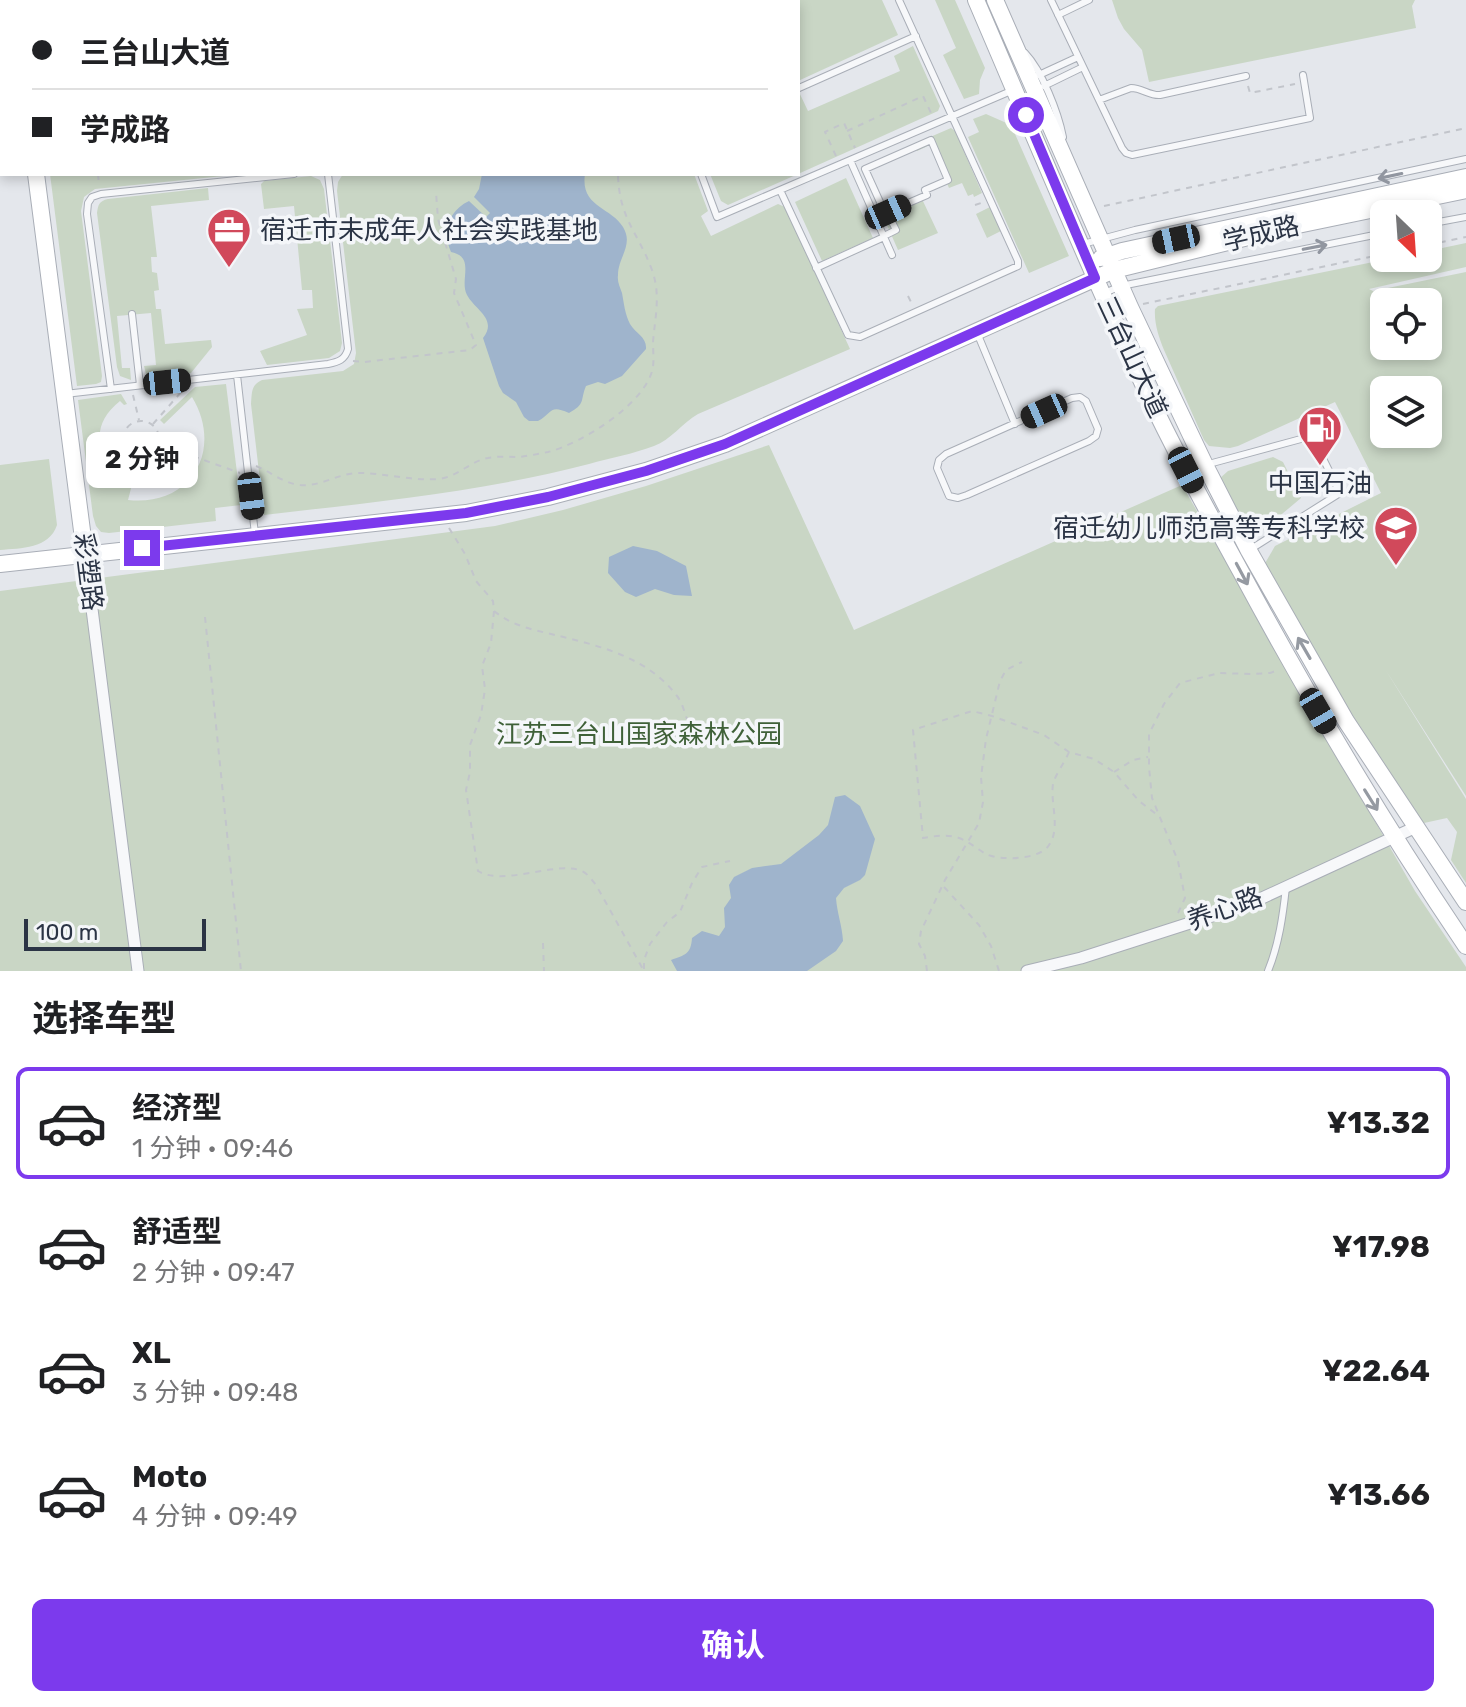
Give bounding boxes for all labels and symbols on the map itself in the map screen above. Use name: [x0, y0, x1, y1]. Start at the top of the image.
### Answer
route start: [1008, 97, 1044, 133]
one-way arrow: [1377, 169, 1403, 184]
car: [861, 191, 915, 233]
north arrow: [1370, 200, 1442, 272]
office icon: 宿迁市未成年人社会实践基地: [205, 206, 253, 269]
street label: 学成路: [1220, 210, 1302, 258]
place label: 宿迁市未成年人社会实践基地: [260, 215, 598, 246]
car: [1150, 222, 1202, 256]
one-way arrow: [1302, 239, 1327, 254]
street label: 三台山大道: [1090, 292, 1174, 422]
car: [142, 368, 192, 396]
car: [1017, 390, 1071, 432]
fuel station icon: 中国石油: [1296, 404, 1344, 467]
callout: 2 分钟: [86, 432, 198, 488]
car: [1164, 443, 1208, 497]
place label: 中国石油: [1268, 468, 1372, 499]
car: [236, 471, 266, 521]
school or university icon: 宿迁幼儿师范高等专科学校: [1372, 504, 1420, 567]
place label: 宿迁幼儿师范高等专科学校: [1053, 513, 1365, 544]
route end: [124, 530, 160, 566]
street label: 彩塑路: [68, 531, 108, 613]
one-way arrow: [1234, 562, 1250, 585]
one-way arrow: [1296, 636, 1311, 660]
car: [1296, 684, 1340, 738]
park label: 江苏三台山国家森林公园: [496, 719, 782, 750]
one-way arrow: [1363, 788, 1379, 811]
street label: 养心路: [1183, 881, 1267, 937]
scale bar: [24, 915, 206, 951]

